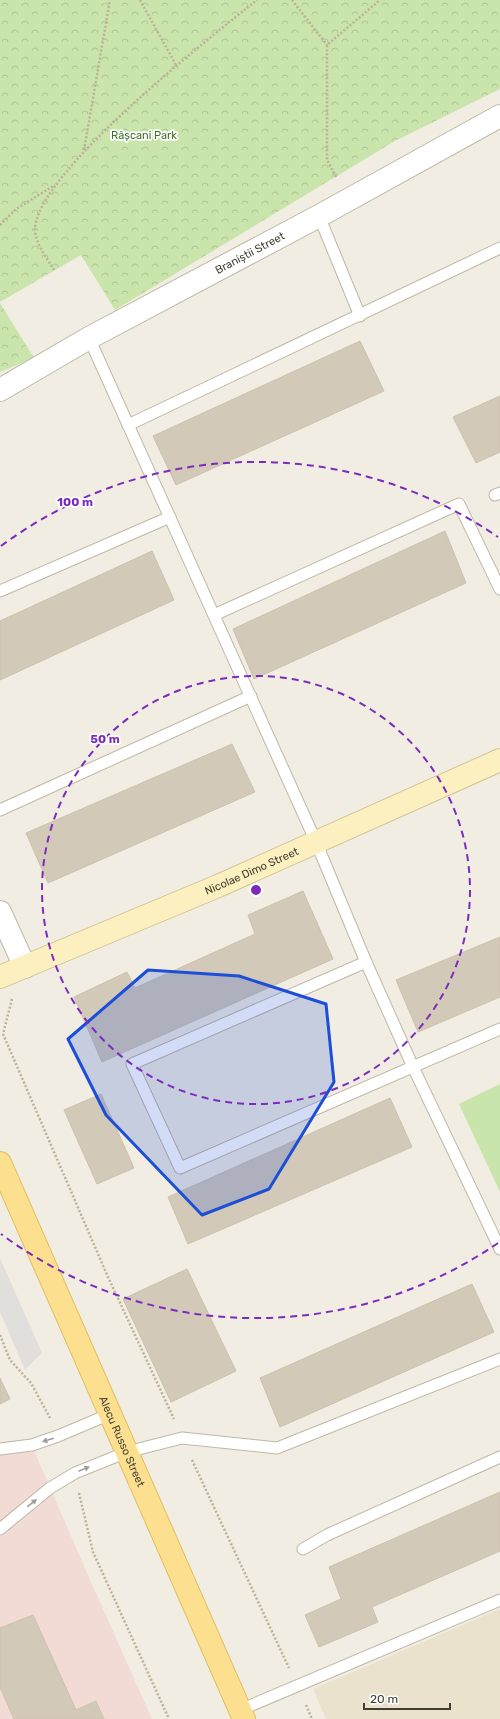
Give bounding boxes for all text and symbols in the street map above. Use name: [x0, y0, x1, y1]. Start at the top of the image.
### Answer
park label: Râșcani Park: [111, 129, 177, 142]
street label: Braniștii Street: [213, 229, 287, 276]
text: 100 m: [57, 495, 93, 509]
text: 50 m: [90, 732, 120, 746]
street label: Nicolae Dimo Street: [203, 844, 301, 897]
centre of rings: [249, 883, 263, 897]
street label: Alecu Russo Street: [97, 1394, 148, 1489]
one-way arrow: [42, 1437, 54, 1443]
one-way arrow: [79, 1466, 91, 1472]
one-way arrow: [27, 1499, 37, 1507]
scale bar: [364, 1685, 450, 1711]
text: 20 m: [370, 1692, 398, 1706]

